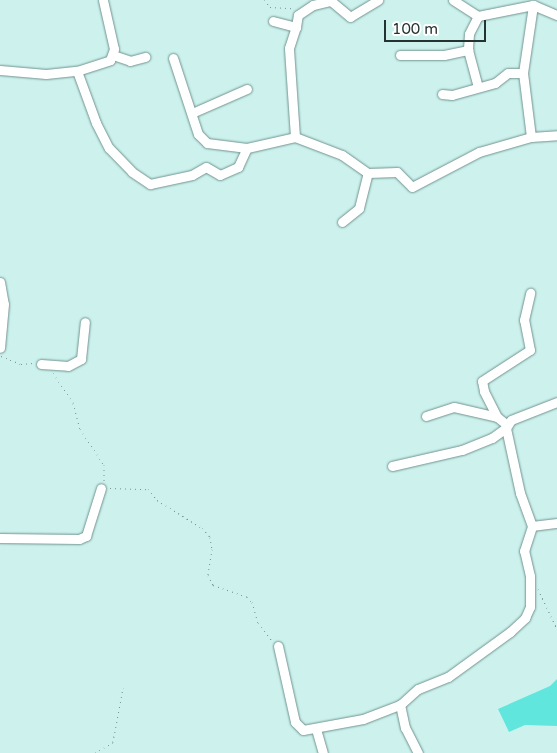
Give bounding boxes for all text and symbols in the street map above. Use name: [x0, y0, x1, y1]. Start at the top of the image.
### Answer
scale bar: [387, 10, 490, 42]
text: 100 m: [392, 20, 438, 38]

